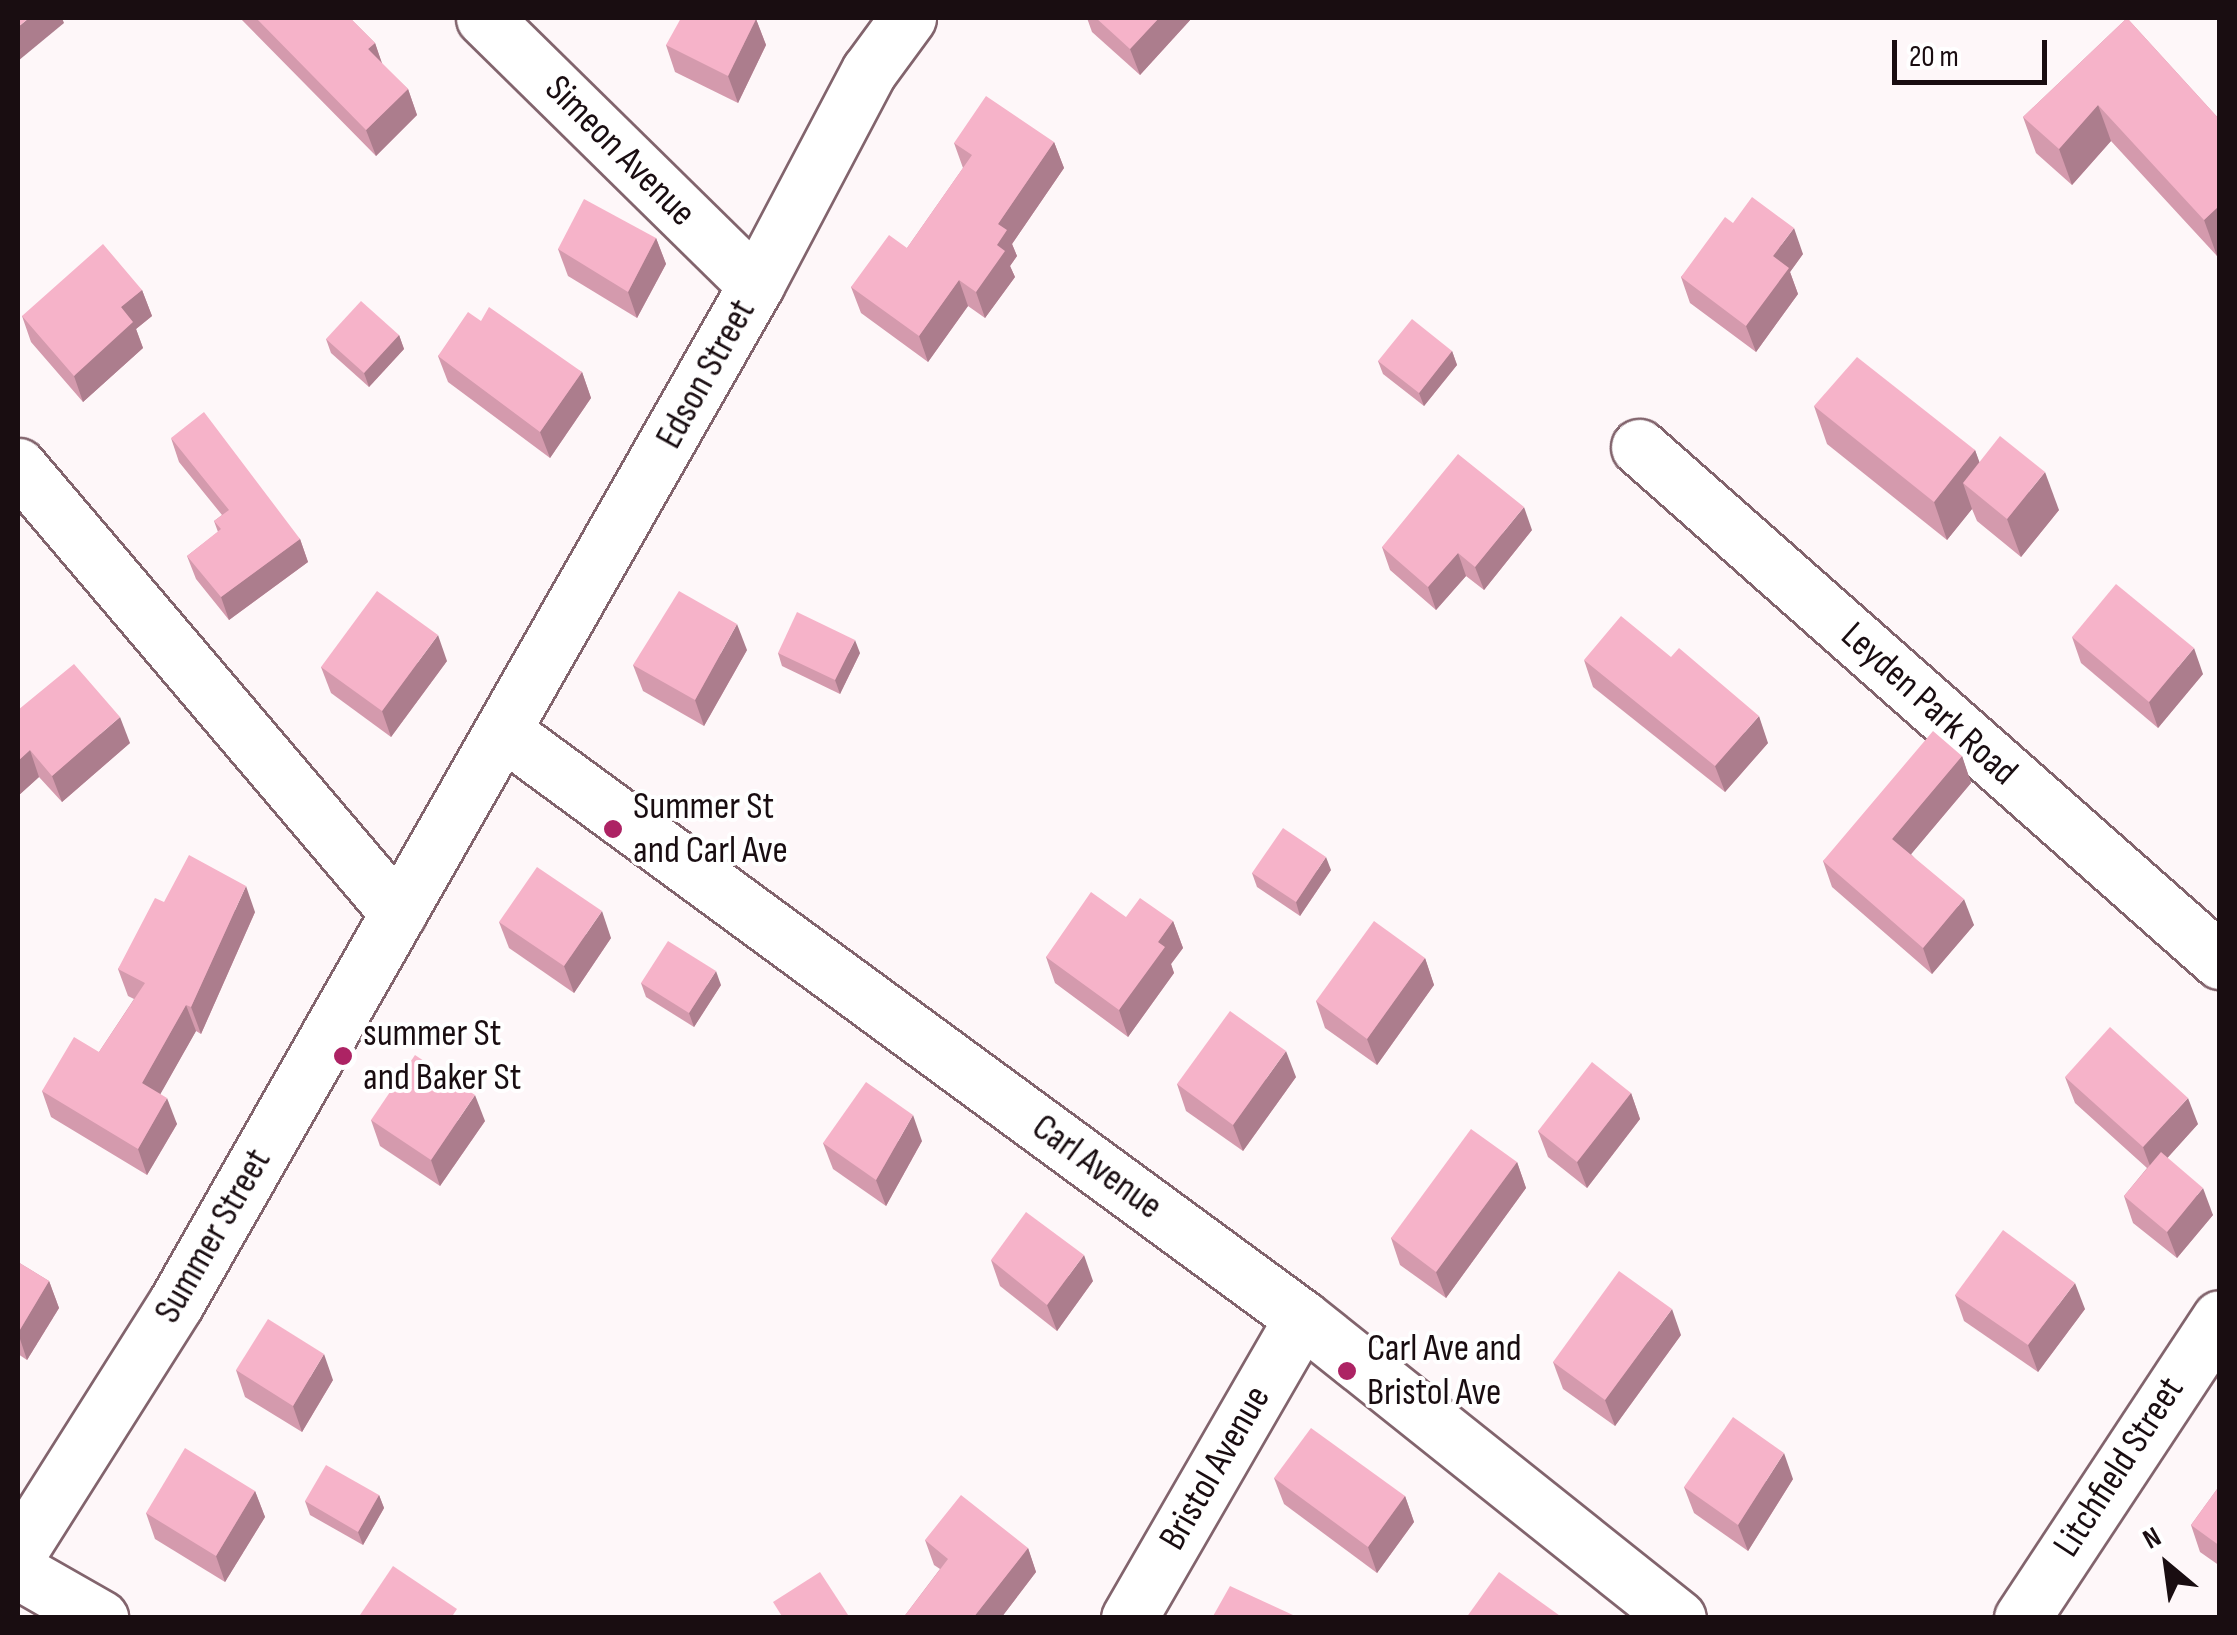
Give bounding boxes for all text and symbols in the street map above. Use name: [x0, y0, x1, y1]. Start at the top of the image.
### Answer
scale bar: [1897, 20, 2052, 82]
text: 20 m: [1909, 39, 1959, 75]
street label: Simeon Avenue: [535, 66, 705, 236]
street label: Edson Street: [647, 292, 765, 456]
street label: Leyden Park Road: [1831, 613, 2027, 795]
place label: Summer St and Carl Ave: [633, 784, 788, 874]
marker: Summer St and Carl Ave: [602, 818, 624, 840]
place label: summer St and Baker St: [363, 1011, 521, 1100]
marker: summer St and Baker St: [332, 1045, 354, 1067]
street label: Carl Avenue: [1023, 1105, 1171, 1229]
street label: Summer Street: [145, 1141, 281, 1331]
place label: Carl Ave and Bristol Ave: [1367, 1326, 1522, 1416]
marker: Carl Ave and Bristol Ave: [1336, 1360, 1358, 1382]
street label: Litchfield Street: [2044, 1369, 2194, 1565]
street label: Bristol Avenue: [1150, 1378, 1280, 1558]
north arrow: [2117, 1515, 2217, 1615]
text: N: [2138, 1520, 2167, 1556]

